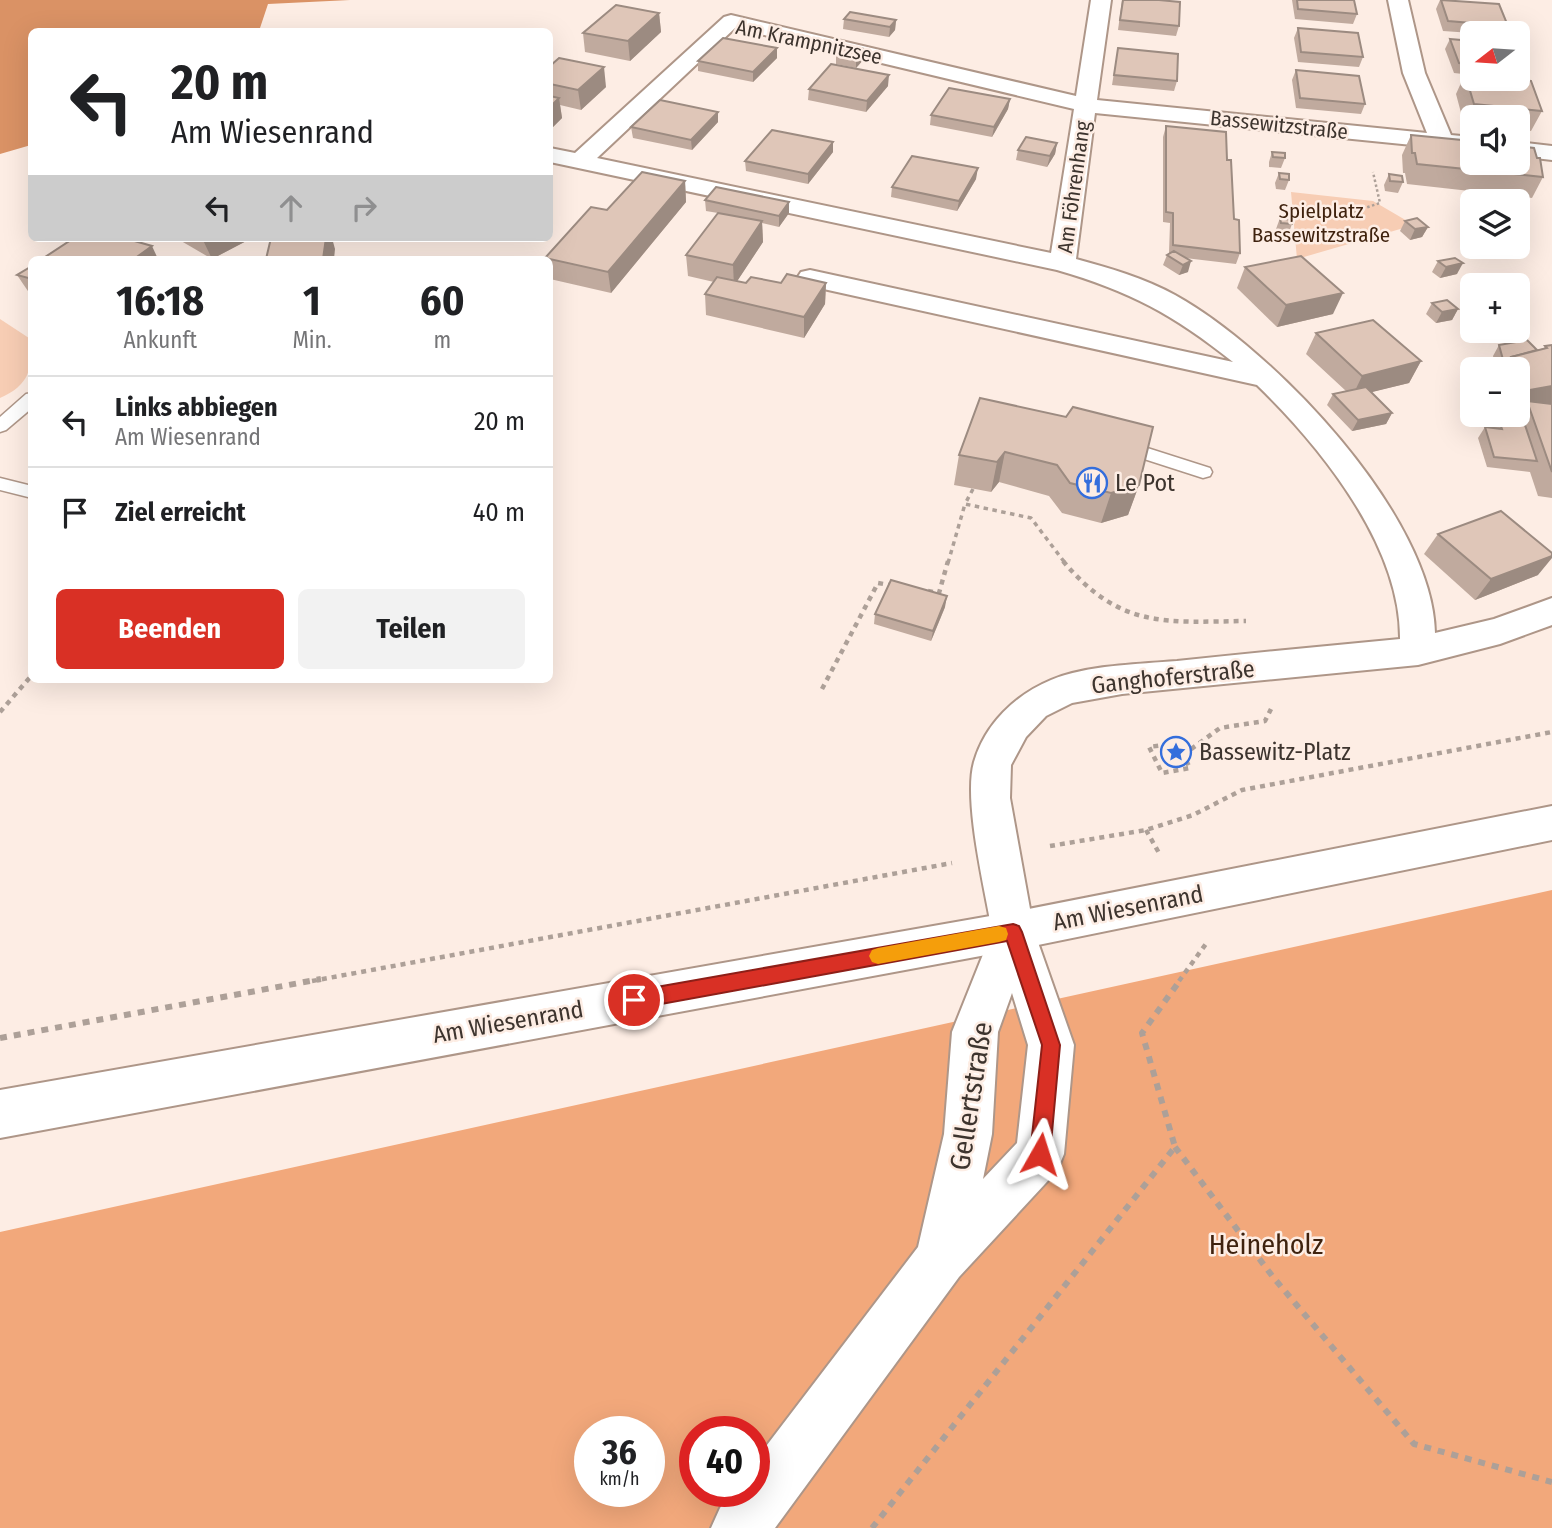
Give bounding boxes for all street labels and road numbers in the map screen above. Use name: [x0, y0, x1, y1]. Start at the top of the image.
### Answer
street label: Am Krampnitzsee: [734, 14, 884, 70]
street label: Bassewitzstraße: [1209, 105, 1349, 145]
street label: Am Föhrenhang: [1052, 119, 1096, 255]
street label: Ganghoferstraße: [1090, 655, 1256, 699]
street label: Am Wiesenrand: [1051, 880, 1205, 936]
street label: Am Wiesenrand: [431, 995, 585, 1049]
street label: Gellertstraße: [943, 1019, 999, 1173]

